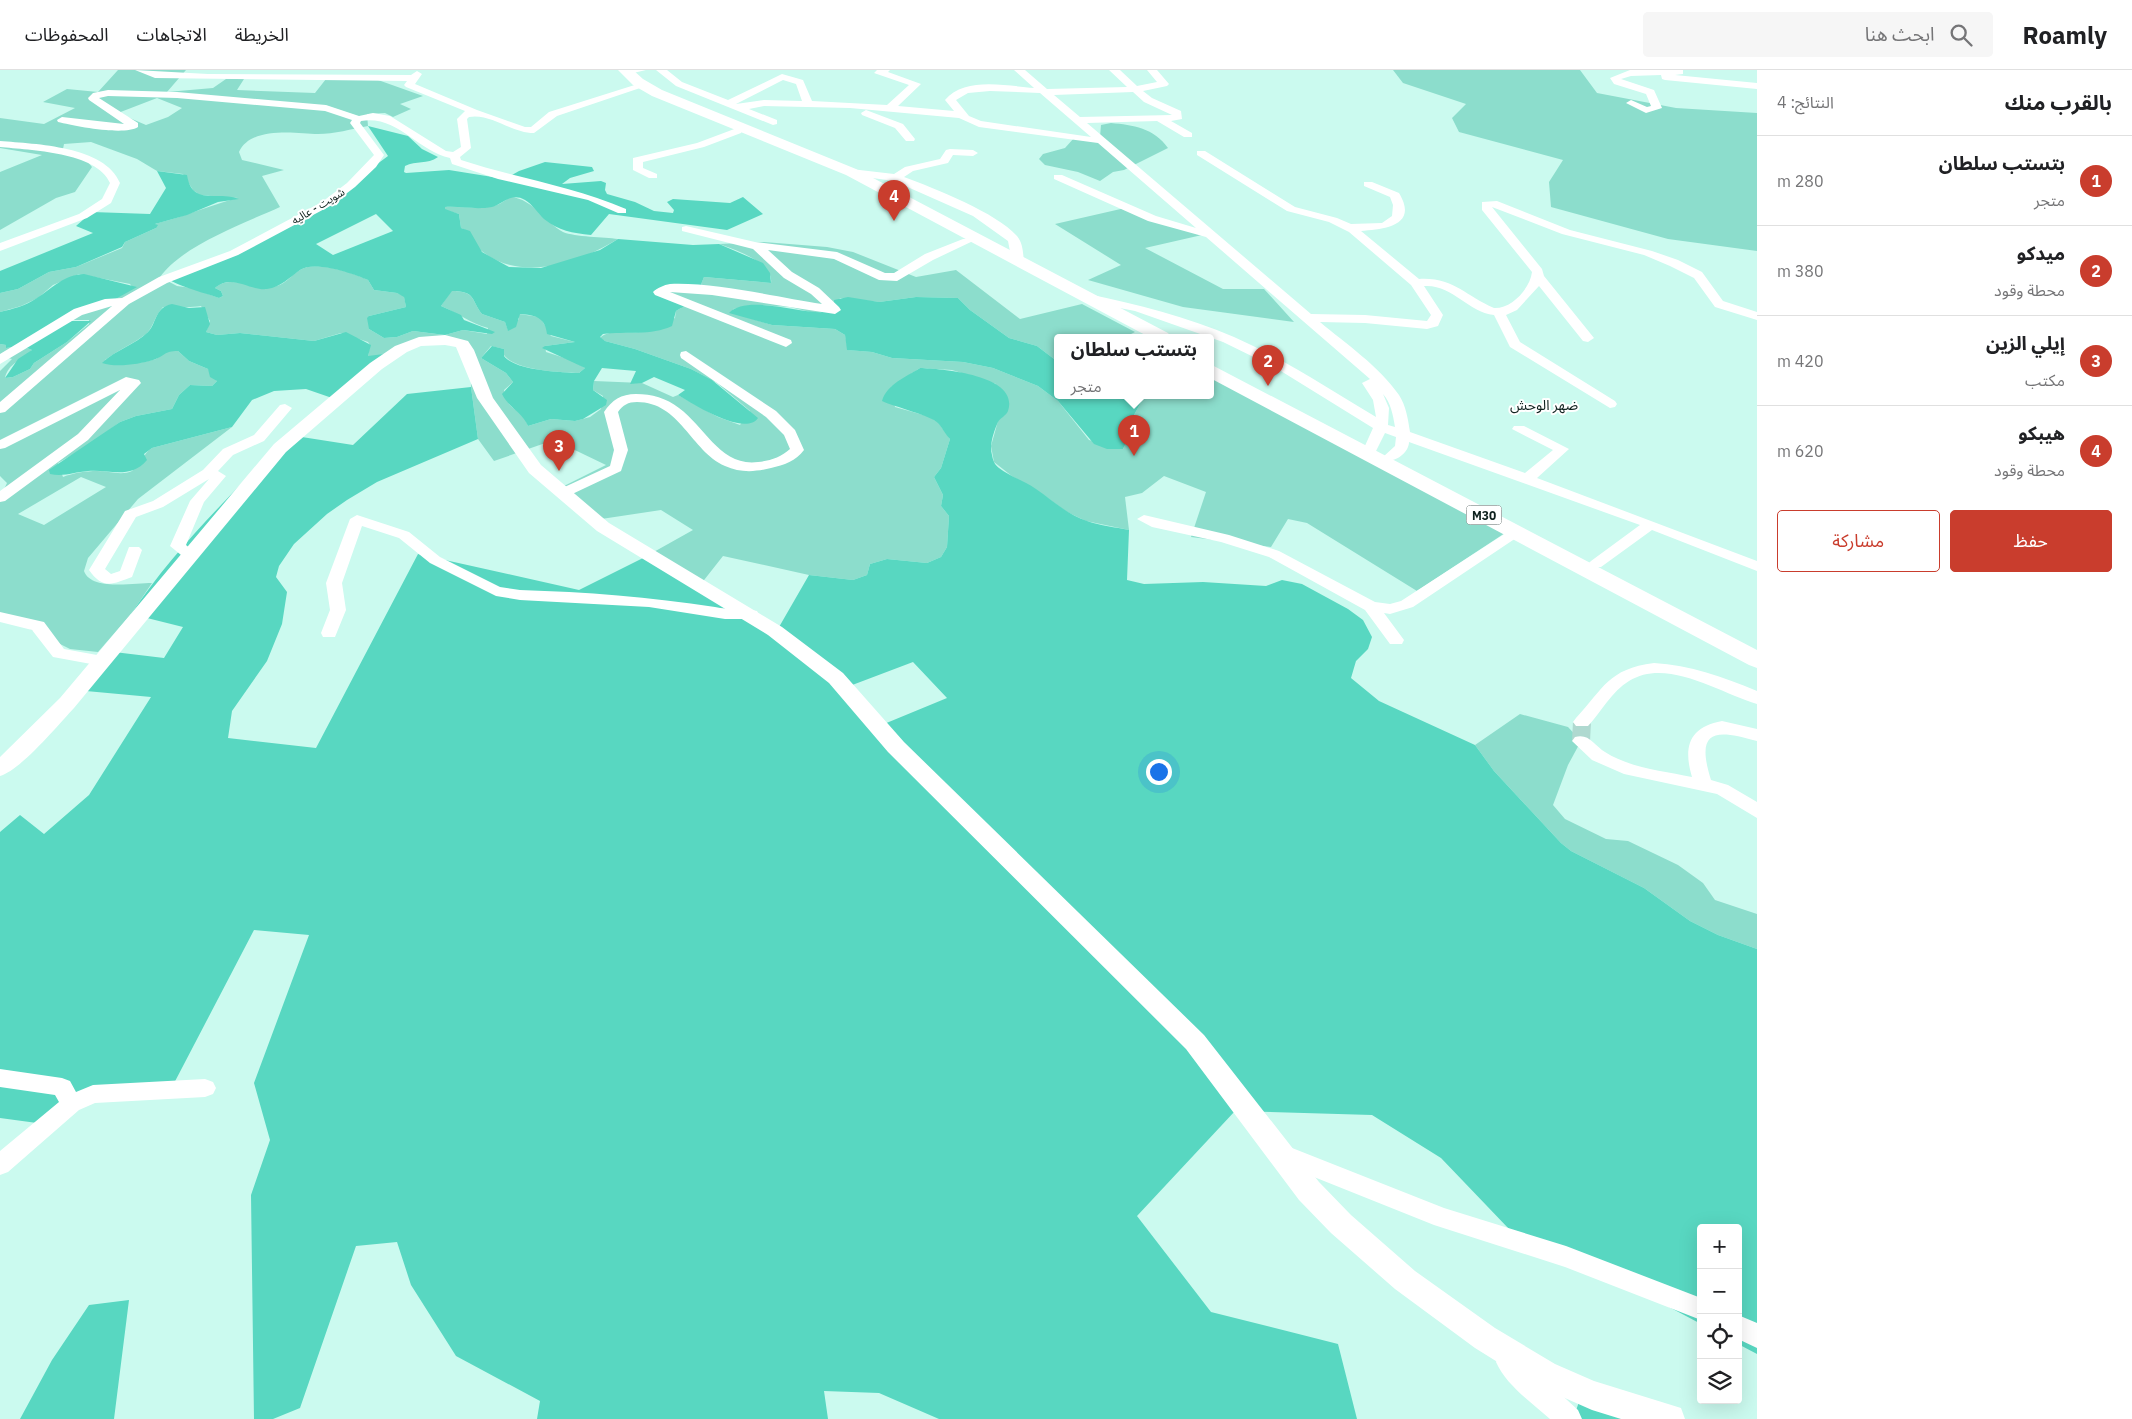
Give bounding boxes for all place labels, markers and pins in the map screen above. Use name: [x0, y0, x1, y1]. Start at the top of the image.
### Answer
pin: 4: [878, 180, 910, 221]
pin: 2: [1252, 345, 1284, 386]
pin: 1: [1118, 415, 1150, 456]
pin: 3: [543, 430, 575, 471]

